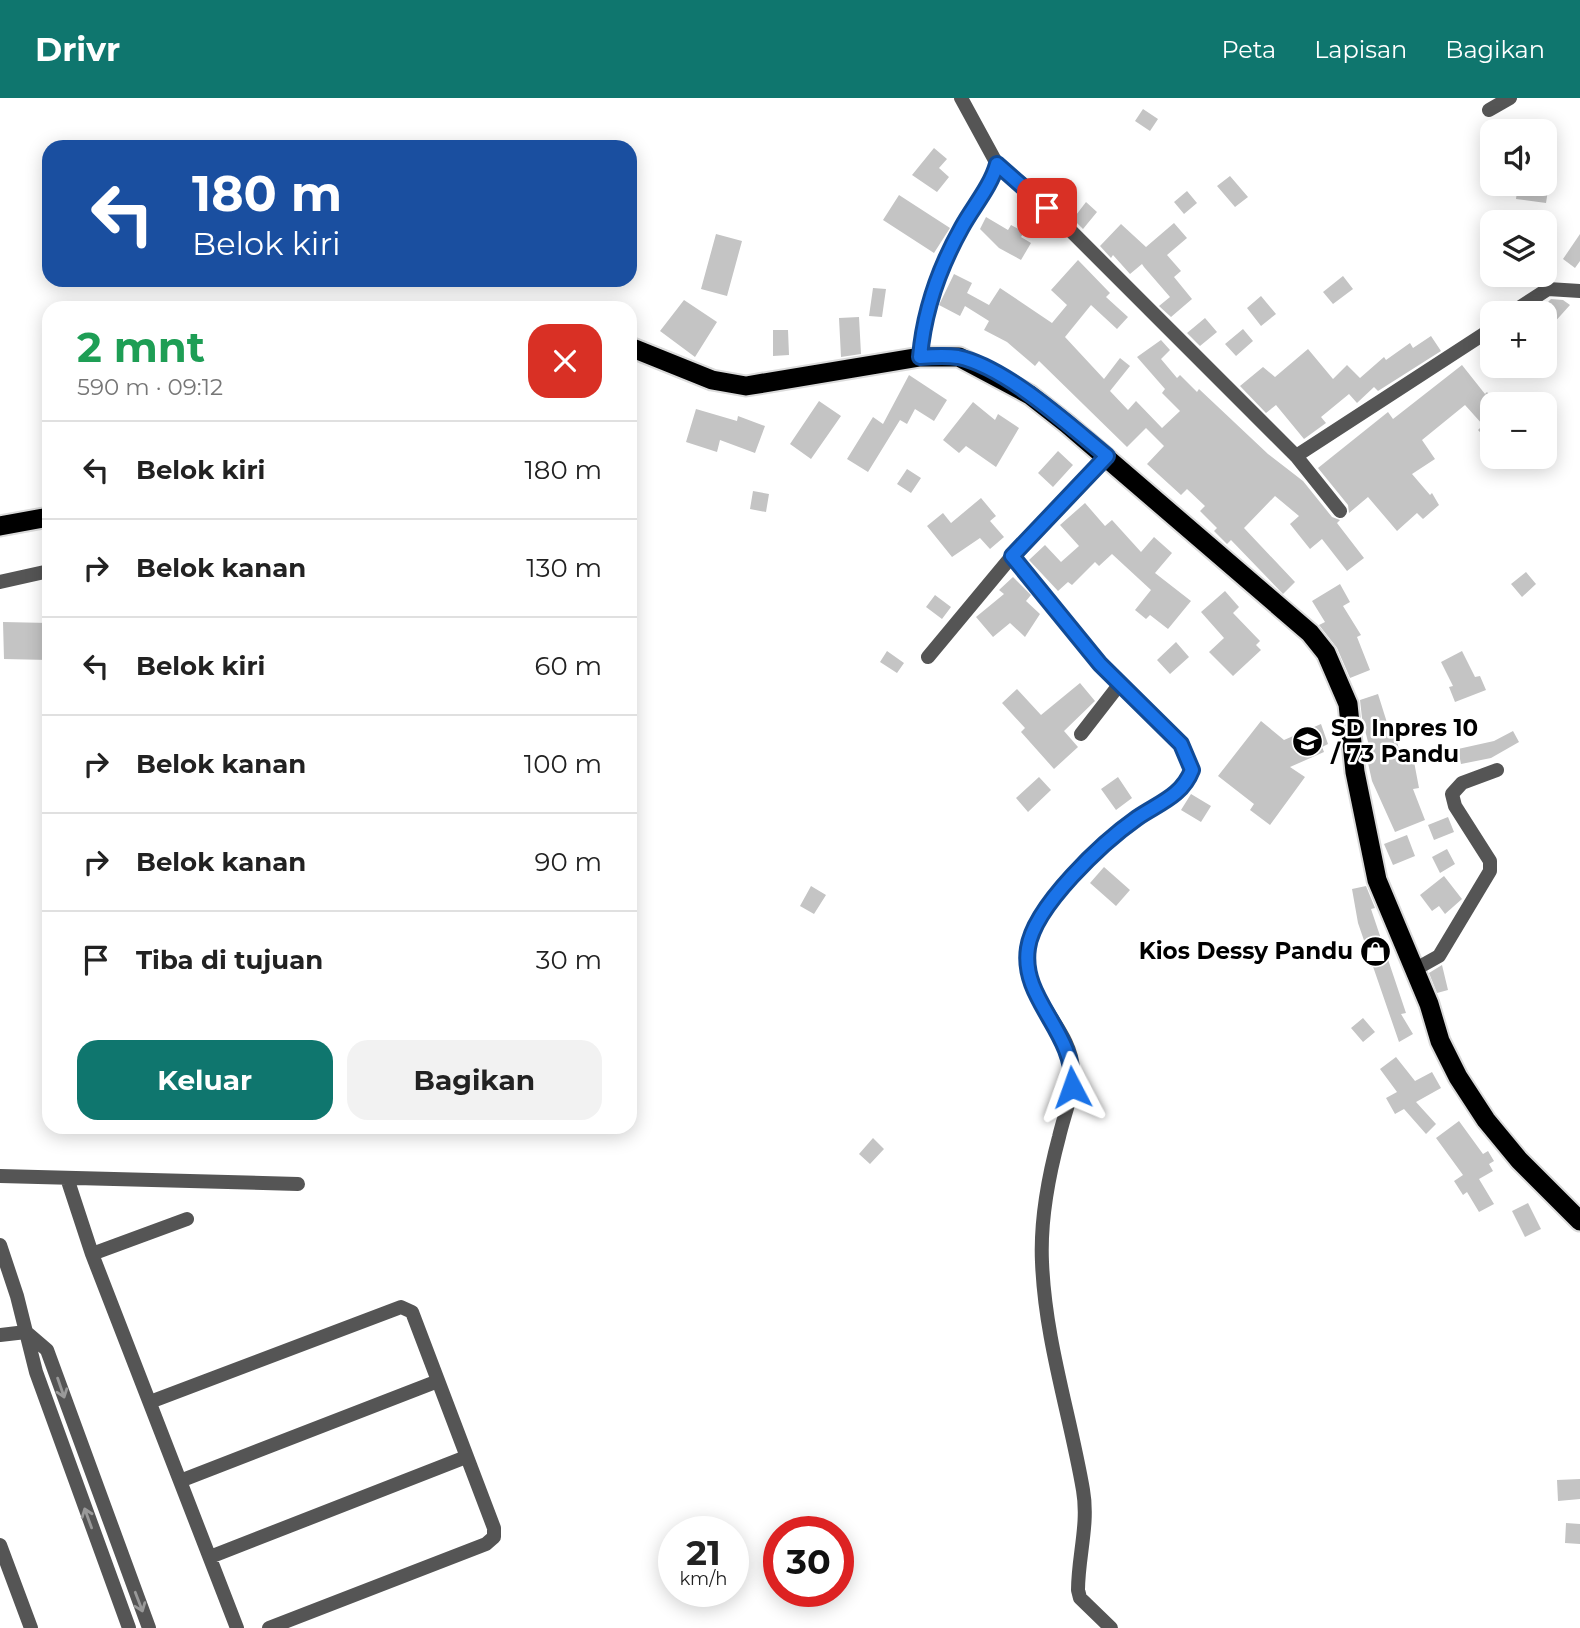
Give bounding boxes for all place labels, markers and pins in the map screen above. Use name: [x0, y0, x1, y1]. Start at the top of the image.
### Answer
pin: [1017, 178, 1077, 238]
place label: SD Inpres 10 / 73 Pandu: [1330, 714, 1478, 768]
school or university icon: SD Inpres 10 / 73 Pandu: [1291, 724, 1325, 758]
shop icon: Kios Dessy Pandu: [1359, 934, 1393, 968]
place label: Kios Dessy Pandu: [1139, 937, 1353, 965]

